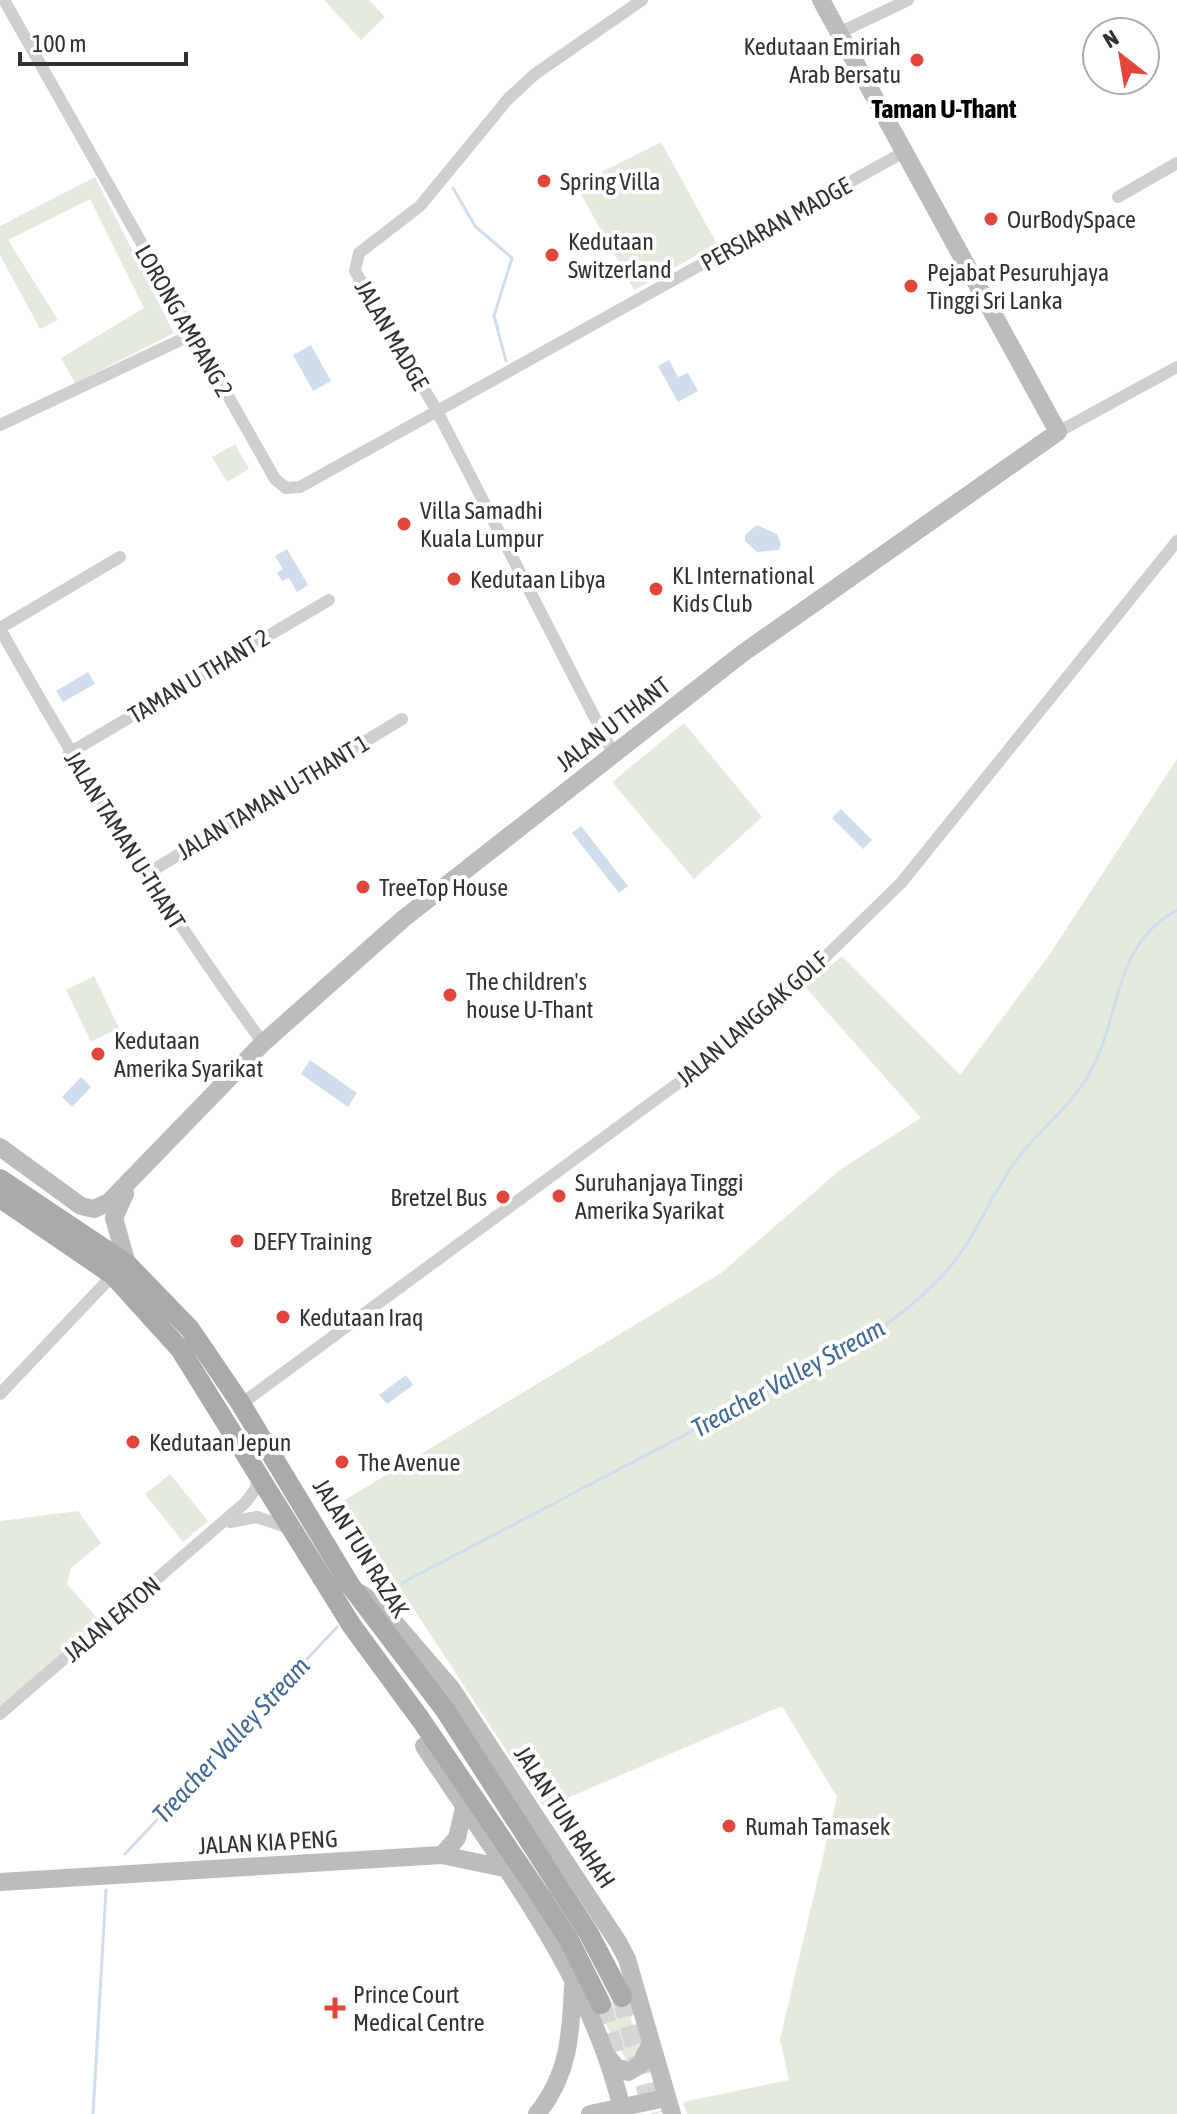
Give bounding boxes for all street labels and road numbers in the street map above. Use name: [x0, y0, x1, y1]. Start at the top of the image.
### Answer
street label: PERSIARAN MADGE: [696, 172, 856, 276]
street label: LORONG AMPANG 2: [130, 240, 238, 402]
street label: JALAN MADGE: [350, 275, 434, 395]
street label: TAMAN U THANT 2: [124, 623, 274, 729]
street label: JALAN U THANT: [551, 671, 675, 777]
street label: JALAN TAMAN U-THANT 1: [172, 729, 374, 865]
street label: JALAN TAMAN U-THANT: [59, 746, 191, 934]
street label: JALAN LANGGAK GOLF: [671, 946, 833, 1092]
street label: JALAN TUN RAZAK: [308, 1474, 414, 1622]
street label: JALAN EATON: [58, 1571, 166, 1667]
street label: JALAN TUN RAHAH: [509, 1741, 621, 1893]
street label: JALAN KIA PENG: [198, 1825, 338, 1859]

